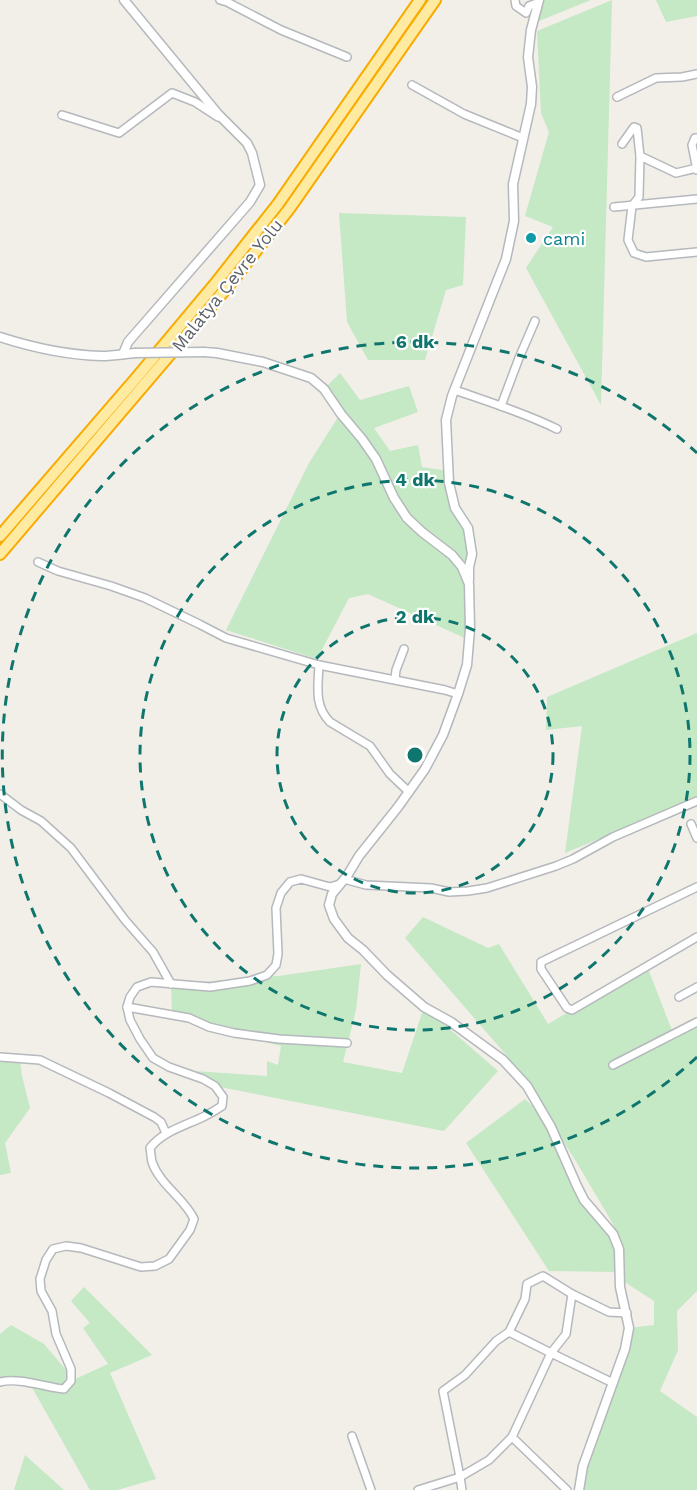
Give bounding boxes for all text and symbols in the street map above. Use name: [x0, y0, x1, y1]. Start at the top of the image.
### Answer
street label: Malatya Çevre Yolu: [167, 215, 287, 355]
place label: cami: [543, 228, 585, 249]
marker: cami: [524, 231, 538, 245]
text: 6 dk: [396, 331, 435, 352]
text: 4 dk: [395, 469, 435, 490]
text: 2 dk: [396, 606, 435, 627]
centre of rings: [405, 745, 425, 765]

